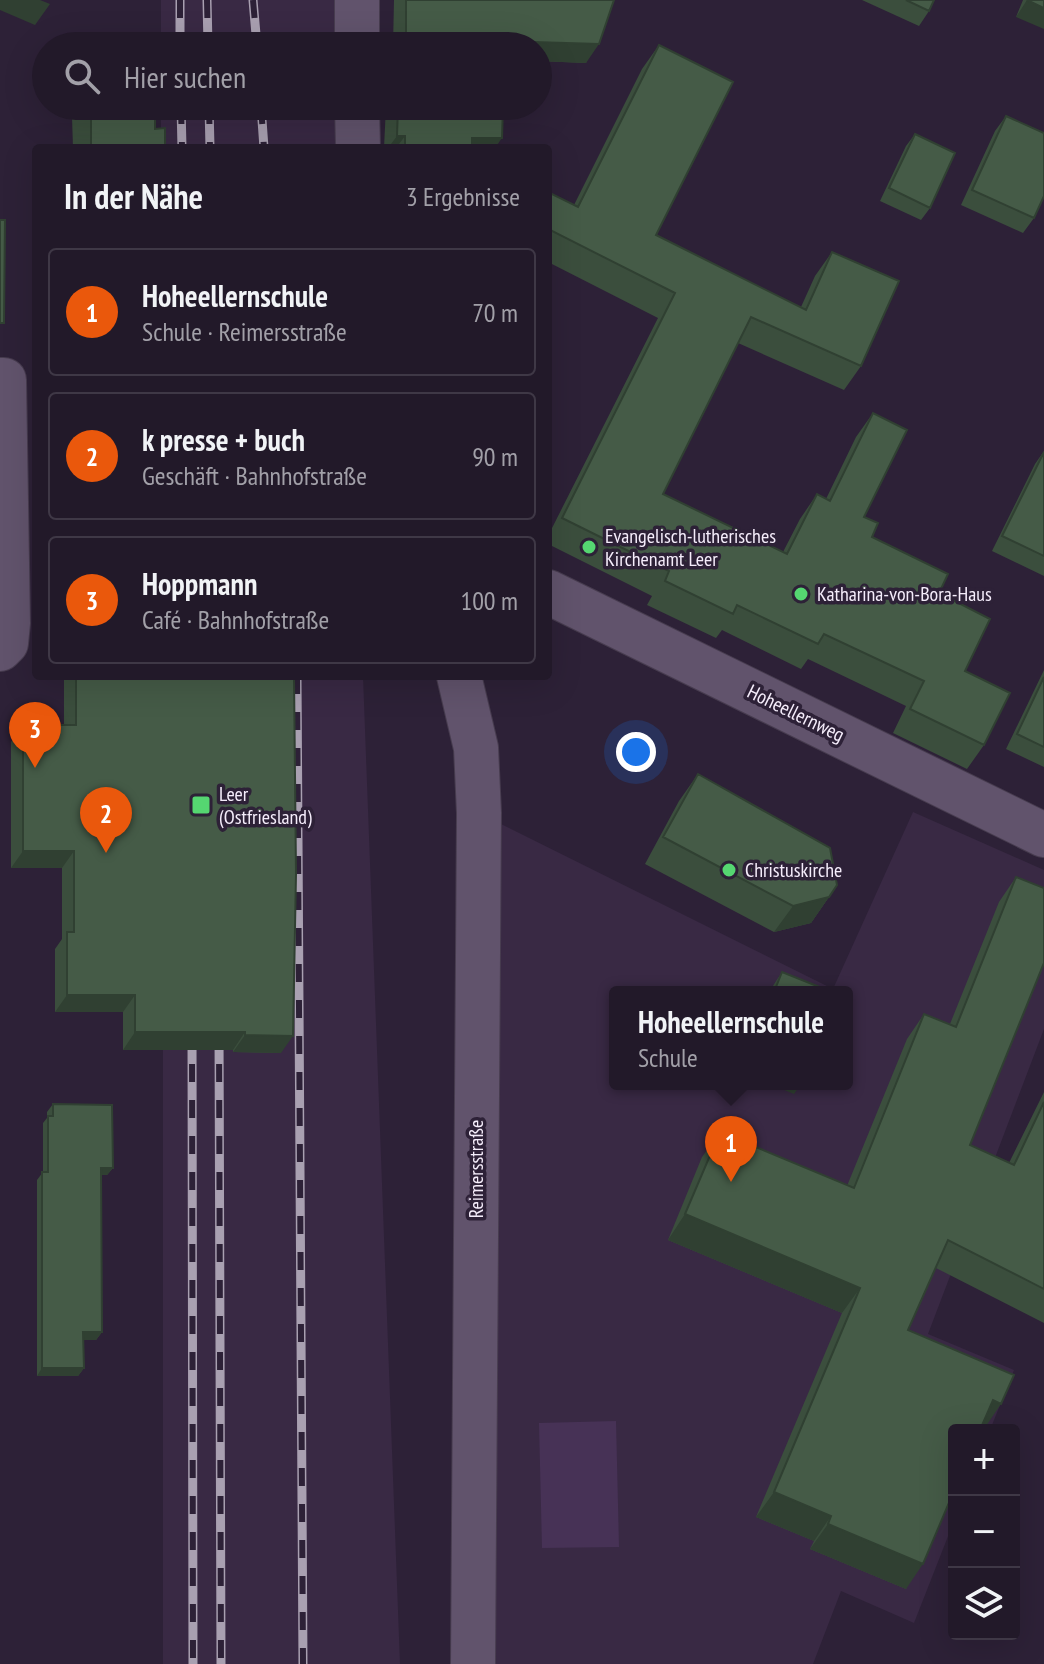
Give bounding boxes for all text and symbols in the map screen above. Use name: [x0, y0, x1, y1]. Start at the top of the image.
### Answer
search box: [32, 32, 552, 120]
icon: search: [60, 54, 104, 98]
text: Hier suchen: [124, 57, 246, 96]
text: In der Nähe: [64, 174, 203, 218]
text: 3 Ergebnisse: [406, 180, 520, 213]
text: Hoheellernschule: [142, 276, 328, 315]
text: 1: [86, 296, 98, 329]
text: 70 m: [472, 296, 518, 329]
text: Schule · Reimersstraße: [142, 315, 347, 348]
text: k presse + buch: [142, 420, 305, 459]
text: 2: [86, 440, 98, 473]
text: 90 m: [472, 440, 518, 473]
text: Geschäft · Bahnhofstraße: [142, 459, 367, 492]
place label: Evangelisch-lutherisches Kirchenamt Leer: [605, 523, 776, 572]
marker: Evangelisch-lutherisches Kirchenamt Leer: [580, 538, 598, 556]
text: Hoppmann: [142, 564, 257, 603]
place label: Katharina-von-Bora-Haus: [817, 581, 992, 607]
text: 3: [86, 584, 98, 617]
text: 100 m: [460, 584, 518, 617]
marker: Katharina-von-Bora-Haus: [792, 585, 810, 603]
text: Café · Bahnhofstraße: [142, 603, 329, 636]
street label: Hoheellernweg: [743, 678, 849, 748]
pin: 3: [9, 702, 61, 768]
your location: [616, 732, 656, 772]
place label: Leer (Ostfriesland): [219, 781, 312, 830]
pin: 2: [80, 787, 132, 853]
marker: Leer (Ostfriesland): [190, 794, 212, 816]
place label: Christuskirche: [745, 857, 842, 883]
marker: Christuskirche: [720, 861, 738, 879]
popup: [609, 986, 853, 1090]
text: Hoheellernschule: [638, 1002, 824, 1041]
text: Schule: [638, 1041, 698, 1074]
pin: 1: [705, 1116, 757, 1182]
street label: Reimersstraße: [463, 1120, 489, 1218]
map controls: [948, 1424, 1020, 1640]
button: +: [948, 1424, 1020, 1496]
button: −: [948, 1496, 1020, 1568]
button: layers: [948, 1568, 1020, 1640]

